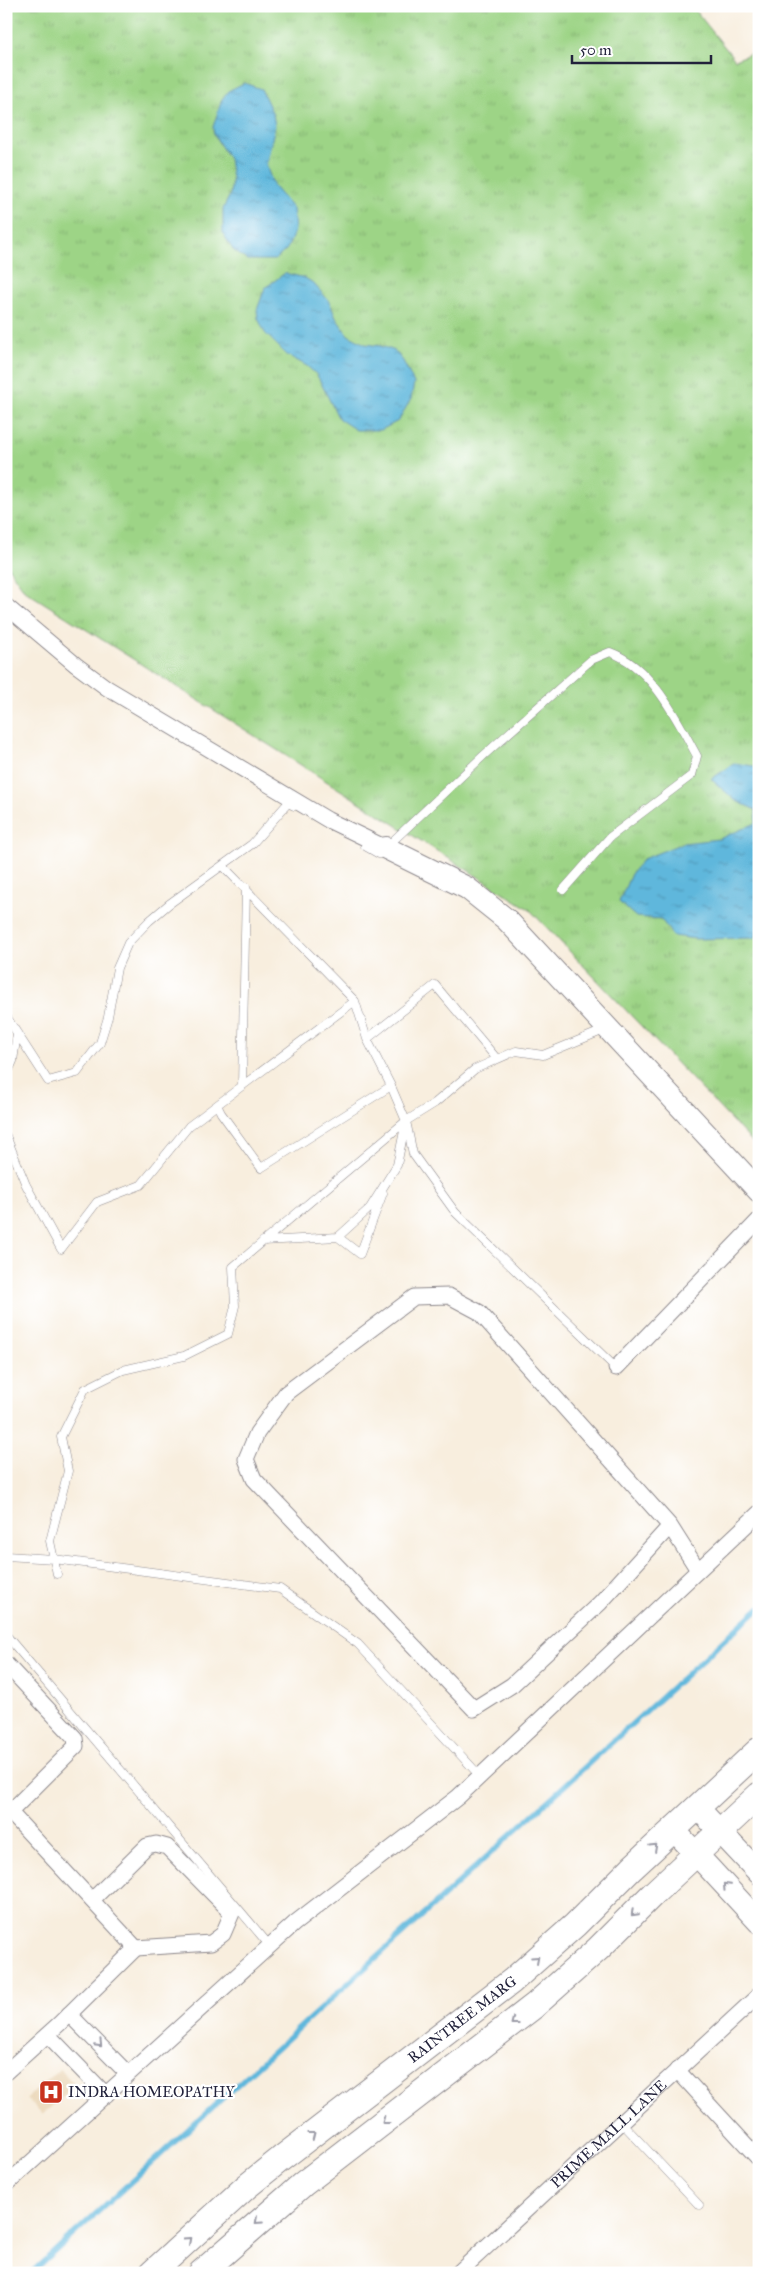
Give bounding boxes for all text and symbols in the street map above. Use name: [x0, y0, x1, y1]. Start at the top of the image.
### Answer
scale bar: [572, 32, 711, 64]
text: 50 m: [580, 41, 612, 59]
one-way arrow: [648, 1844, 657, 1853]
one-way arrow: [723, 1883, 732, 1892]
one-way arrow: [631, 1907, 640, 1916]
one-way arrow: [531, 1956, 540, 1965]
street label: RAINTREE MARG: [404, 1972, 520, 2067]
one-way arrow: [511, 2016, 520, 2024]
one-way arrow: [93, 2039, 102, 2048]
street label: PRIME MALL LANE: [547, 2076, 670, 2192]
hospital icon: INDRA HOMEOPATHY: [38, 2079, 64, 2105]
place label: INDRA HOMEOPATHY: [68, 2083, 235, 2101]
one-way arrow: [382, 2115, 391, 2123]
one-way arrow: [306, 2132, 315, 2140]
one-way arrow: [254, 2216, 263, 2225]
one-way arrow: [183, 2237, 192, 2246]

